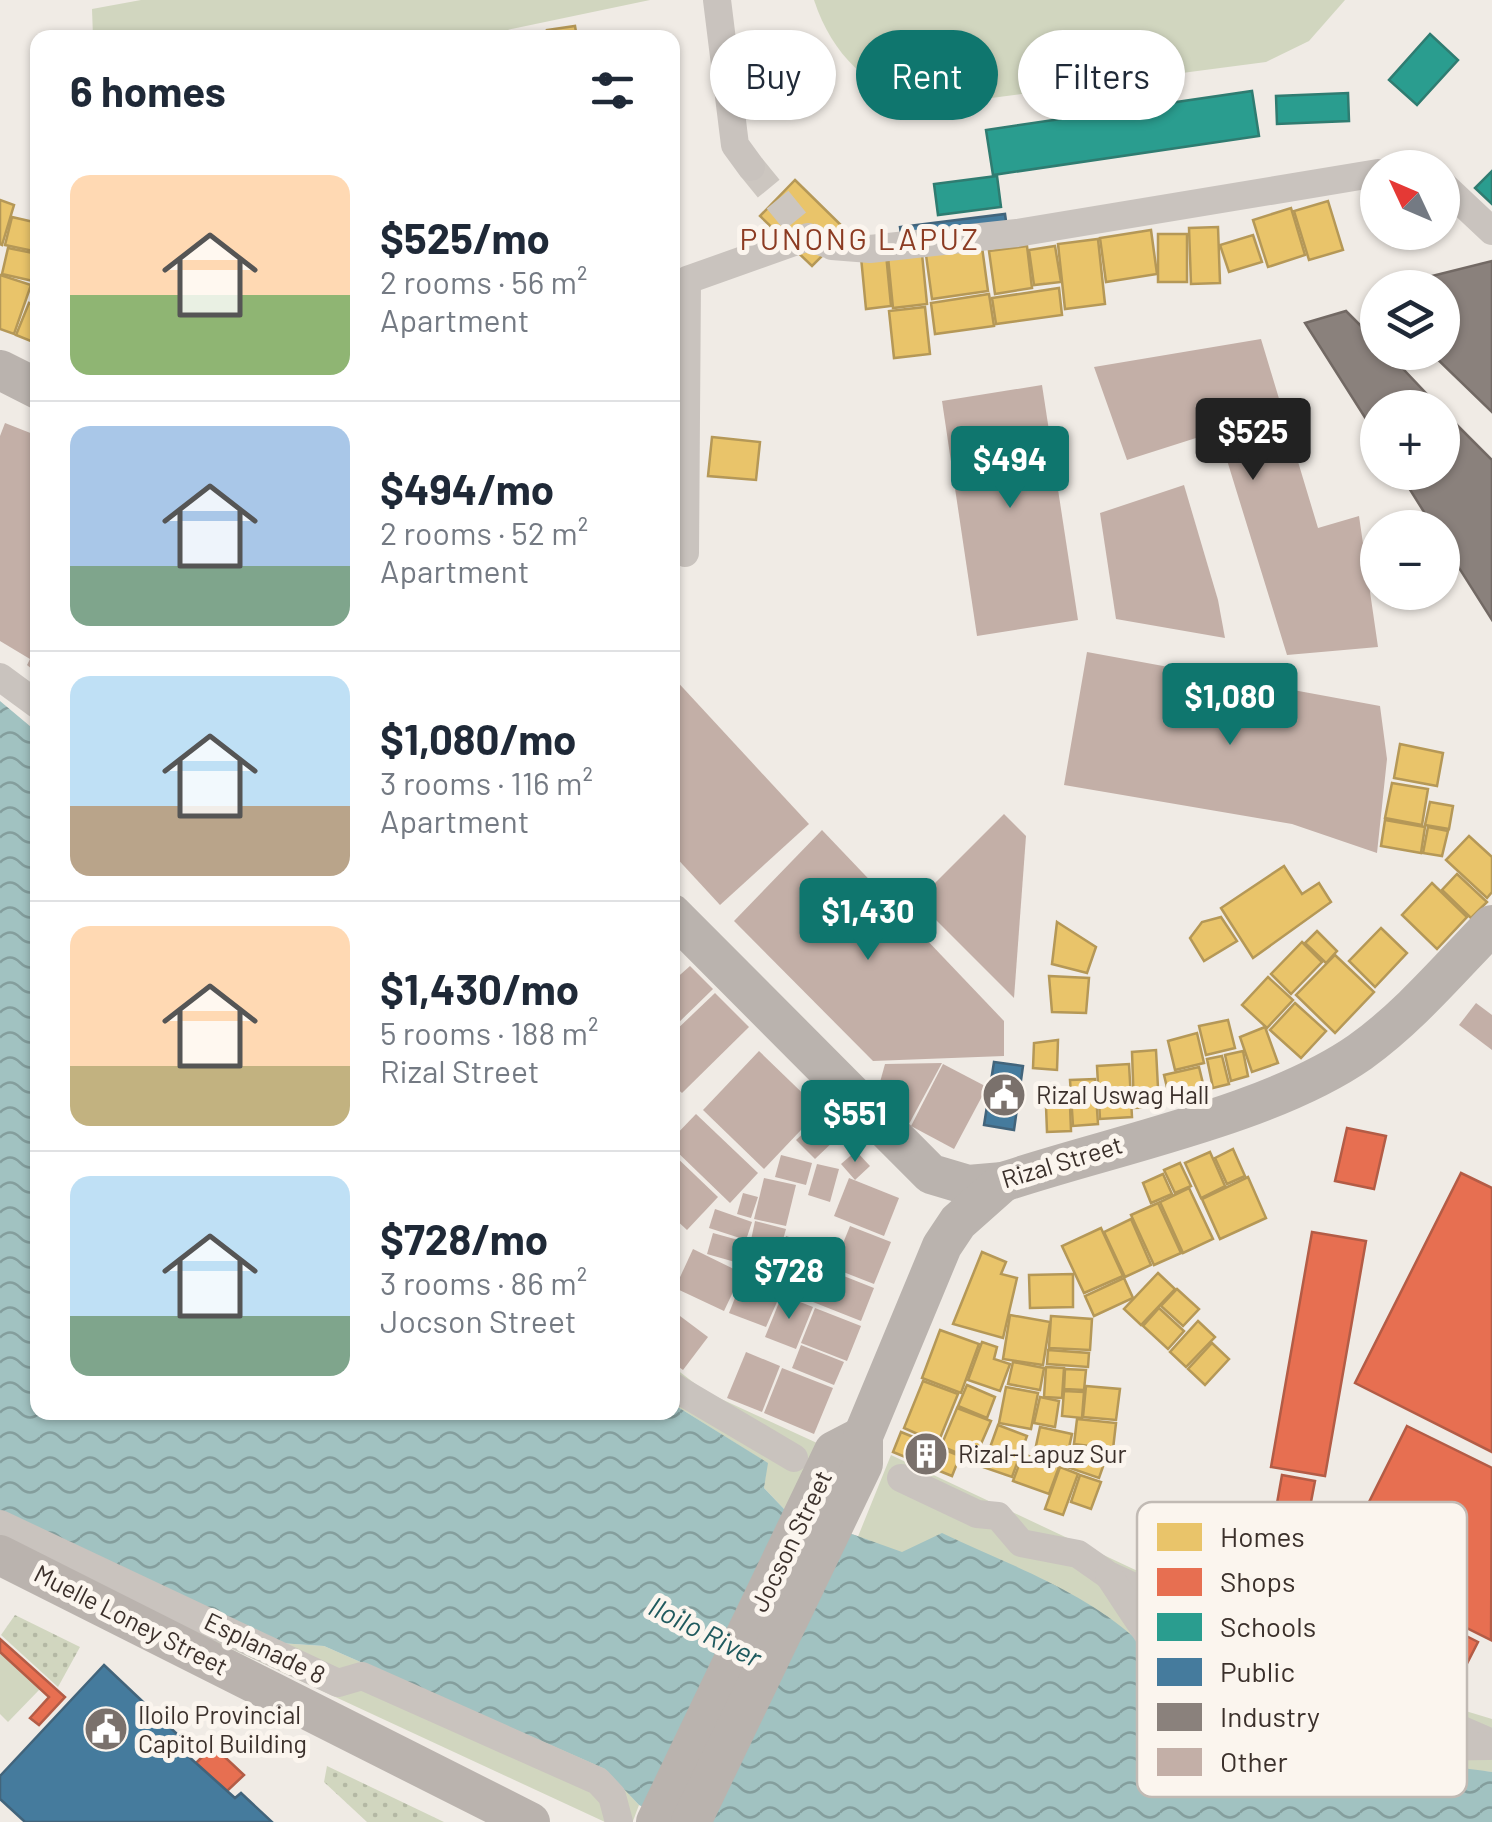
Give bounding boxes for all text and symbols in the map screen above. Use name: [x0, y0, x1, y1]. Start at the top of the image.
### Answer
chip: Buy: [710, 30, 836, 120]
chip: Rent: [856, 30, 998, 120]
chip: Filters: [1018, 30, 1185, 120]
icon: filters: [585, 63, 640, 118]
text: 6 homes: [70, 65, 226, 115]
north arrow: [1360, 150, 1460, 250]
map controls: [1360, 150, 1460, 610]
text: $525/mo: [380, 212, 550, 262]
icon: home: [150, 215, 270, 335]
district label: PUNONG LAPUZ: [740, 220, 981, 256]
text: 2 rooms · 56 m²: [380, 262, 588, 300]
button: layers: [1360, 270, 1460, 370]
text: Apartment: [380, 300, 529, 338]
button: +: [1360, 390, 1460, 490]
pin: $525: [1194, 398, 1312, 483]
text: $525: [1218, 411, 1288, 449]
pin: $494: [951, 426, 1069, 511]
text: $494: [973, 439, 1047, 477]
text: $494/mo: [380, 463, 554, 513]
icon: home: [150, 466, 270, 586]
button: −: [1360, 510, 1460, 610]
text: 2 rooms · 52 m²: [380, 513, 588, 551]
text: Apartment: [380, 551, 529, 589]
pin: $1,080: [1149, 663, 1311, 748]
text: $1,080: [1184, 676, 1276, 714]
text: $1,080/mo: [380, 713, 577, 763]
icon: home: [150, 716, 270, 836]
text: 3 rooms · 116 m²: [380, 763, 593, 801]
text: Apartment: [380, 801, 529, 839]
pin: $1,430: [787, 878, 949, 963]
text: $1,430: [822, 891, 915, 929]
text: $1,430/mo: [380, 963, 579, 1013]
icon: home: [150, 966, 270, 1086]
text: 5 rooms · 188 m²: [380, 1013, 598, 1051]
text: Rizal Street: [380, 1051, 539, 1089]
public building icon: Rizal Uswag Hall: [981, 1072, 1027, 1118]
place label: Rizal Uswag Hall: [1036, 1079, 1209, 1109]
pin: $551: [796, 1080, 914, 1165]
text: $551: [823, 1093, 887, 1131]
street label: Rizal Street: [998, 1128, 1126, 1194]
text: $728/mo: [380, 1213, 548, 1263]
icon: home: [150, 1216, 270, 1336]
pin: $728: [730, 1237, 848, 1322]
text: $728: [754, 1250, 824, 1288]
text: 3 rooms · 86 m²: [380, 1263, 587, 1301]
text: Jocson Street: [380, 1301, 576, 1339]
building icon: Rizal-Lapuz Sur: [903, 1431, 949, 1477]
place label: Rizal-Lapuz Sur: [958, 1438, 1127, 1468]
street label: Jocson Street: [743, 1465, 837, 1616]
legend: [1137, 1502, 1467, 1797]
text: Homes: [1220, 1519, 1305, 1553]
street label: Muelle Loney Street: [30, 1557, 233, 1681]
text: Shops: [1220, 1564, 1295, 1598]
water label: Iloilo River: [643, 1588, 768, 1674]
street label: Esplanade 8: [200, 1605, 331, 1689]
text: Schools: [1220, 1609, 1316, 1643]
text: Public: [1220, 1654, 1295, 1688]
place label: Iloilo Provincial Capitol Building: [138, 1699, 307, 1758]
text: Industry: [1220, 1699, 1320, 1733]
public building icon: Iloilo Provincial Capitol Building: [83, 1706, 129, 1752]
text: Other: [1220, 1744, 1288, 1778]

